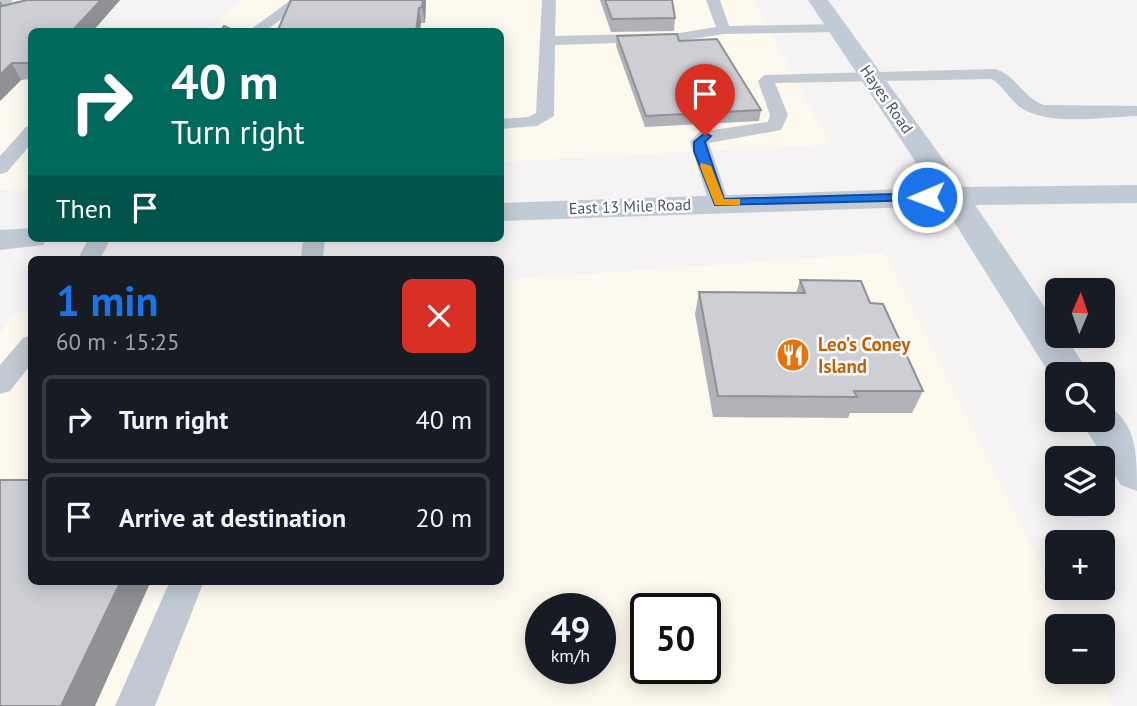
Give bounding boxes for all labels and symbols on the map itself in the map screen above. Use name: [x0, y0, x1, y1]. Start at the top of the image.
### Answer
street label: Hayes Road: [856, 61, 918, 137]
pin: [675, 64, 735, 136]
position arrow: [890, 160, 964, 234]
street label: East 13 Mile Road: [568, 194, 692, 218]
north arrow: [1045, 278, 1115, 348]
place label: Leo's Coney Island: [818, 332, 911, 378]
restaurant icon: Leo's Coney Island: [774, 336, 812, 374]
speed limit sign: 50: [630, 593, 721, 684]

